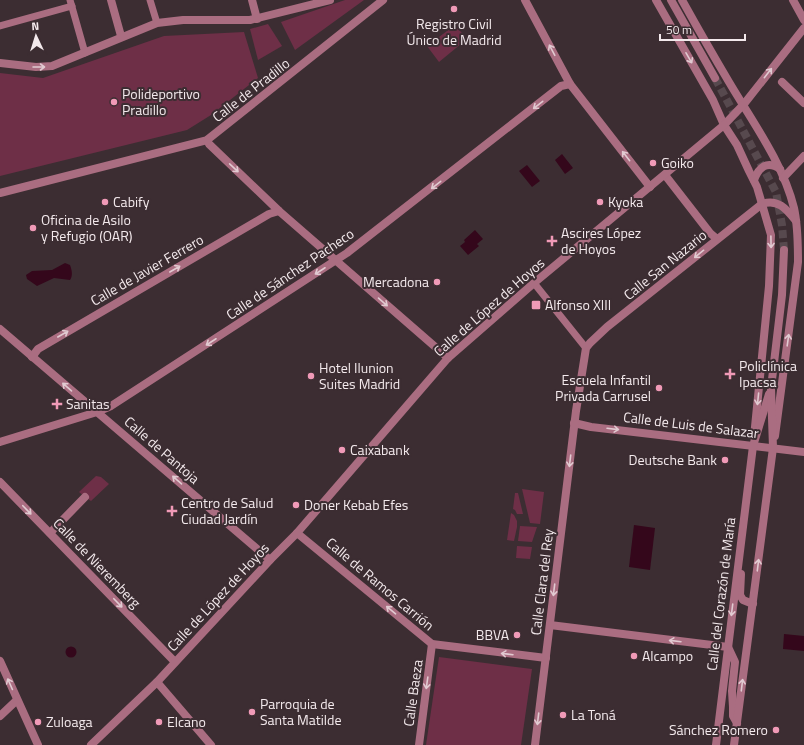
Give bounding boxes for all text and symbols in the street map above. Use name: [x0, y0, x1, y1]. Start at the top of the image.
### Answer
marker: Registro Civil Único de Madrid: [449, 4, 459, 14]
place label: Registro Civil Único de Madrid: [406, 13, 502, 50]
north arrow: [16, 16, 56, 56]
scale bar: [660, 16, 745, 42]
text: N: [31, 18, 40, 34]
text: 50 m: [666, 20, 692, 39]
one-way arrow: [547, 44, 555, 56]
one-way arrow: [686, 52, 694, 64]
street label: Calle de Pradillo: [207, 53, 294, 127]
one-way arrow: [32, 63, 45, 71]
one-way arrow: [763, 68, 772, 79]
place label: Polideportivo Pradillo: [122, 83, 200, 120]
marker: Polideportivo Pradillo: [109, 97, 119, 107]
one-way arrow: [532, 100, 543, 109]
one-way arrow: [622, 151, 631, 162]
place label: Goiko: [661, 152, 694, 173]
marker: Goiko: [648, 158, 658, 168]
one-way arrow: [229, 163, 239, 172]
one-way arrow: [430, 181, 441, 189]
place label: Cabify: [113, 191, 150, 212]
place label: Kyoka: [608, 191, 643, 212]
marker: Cabify: [100, 197, 110, 207]
marker: Kyoka: [595, 197, 605, 207]
place label: Oficina de Asilo y Refugio (OAR): [41, 209, 132, 246]
place label: Ascires López de Hoyos: [561, 222, 641, 259]
marker: Oficina de Asilo y Refugio (OAR): [28, 223, 38, 233]
street label: Calle de Sánchez Pacheco: [221, 223, 358, 324]
street label: Calle San Nazario: [619, 224, 711, 305]
street label: Calle de Javier Ferrero: [86, 229, 207, 311]
marker: Ascires López de Hoyos: [546, 235, 558, 247]
one-way arrow: [767, 235, 775, 248]
one-way arrow: [693, 250, 704, 258]
street label: Calle de López de Hoyos: [428, 252, 549, 361]
one-way arrow: [169, 264, 181, 272]
one-way arrow: [315, 267, 326, 275]
place label: Mercadona: [363, 271, 429, 292]
marker: Mercadona: [432, 277, 442, 287]
place label: Alfonso XIII: [545, 294, 611, 315]
one-way arrow: [378, 297, 388, 306]
marker: Alfonso XIII: [530, 299, 542, 311]
one-way arrow: [57, 330, 69, 338]
one-way arrow: [784, 334, 792, 347]
one-way arrow: [205, 338, 217, 346]
place label: Policlínica Ipacsa: [739, 355, 797, 392]
place label: Hotel Ilunion Suites Madrid: [319, 357, 400, 394]
marker: Policlínica Ipacsa: [724, 368, 736, 380]
place label: Escuela Infantil Privada Carrusel: [555, 369, 651, 406]
marker: Hotel Ilunion Suites Madrid: [306, 371, 316, 381]
one-way arrow: [62, 382, 72, 391]
marker: Escuela Infantil Privada Carrusel: [654, 383, 664, 393]
one-way arrow: [754, 392, 761, 405]
place label: Sanitas: [66, 393, 110, 414]
marker: Sanitas: [51, 398, 63, 410]
street label: Calle de Luis de Salazar: [622, 406, 760, 443]
street label: Calle de Pantoja: [120, 411, 205, 488]
one-way arrow: [606, 425, 619, 433]
place label: Caixabank: [350, 439, 410, 460]
marker: Caixabank: [337, 445, 347, 455]
place label: Deutsche Bank: [628, 449, 717, 470]
one-way arrow: [566, 454, 574, 467]
marker: Deutsche Bank: [720, 455, 730, 465]
one-way arrow: [172, 476, 182, 485]
place label: Centro de Salud Ciudad Jardín: [181, 492, 273, 529]
place label: Doner Kebab Efes: [304, 494, 408, 515]
marker: Doner Kebab Efes: [291, 500, 301, 510]
one-way arrow: [22, 505, 32, 515]
marker: Centro de Salud Ciudad Jardín: [166, 505, 178, 517]
street label: Calle de Nieremberg: [49, 513, 146, 612]
street label: Calle del Corazón de María: [701, 516, 740, 672]
street label: Calle Clara del Rey: [525, 527, 558, 636]
street label: Calle de Ramos Carrión: [322, 532, 439, 635]
street label: Calle de López de Hoyos: [162, 538, 274, 656]
one-way arrow: [754, 559, 762, 572]
one-way arrow: [550, 583, 558, 596]
one-way arrow: [113, 598, 123, 608]
one-way arrow: [728, 603, 736, 616]
one-way arrow: [385, 605, 396, 614]
place label: BBVA: [476, 624, 510, 645]
marker: BBVA: [512, 630, 522, 640]
one-way arrow: [669, 637, 682, 645]
place label: Alcampo: [642, 645, 693, 666]
one-way arrow: [501, 650, 514, 657]
marker: Alcampo: [629, 651, 639, 661]
street label: Calle Baeza: [397, 658, 428, 728]
one-way arrow: [423, 676, 431, 689]
one-way arrow: [6, 678, 13, 690]
one-way arrow: [738, 679, 746, 692]
place label: Parroquia de Santa Matilde: [260, 693, 342, 730]
place label: La Toná: [571, 704, 616, 725]
marker: Parroquia de Santa Matilde: [247, 707, 257, 717]
marker: La Toná: [558, 710, 568, 720]
place label: Zuloaga: [46, 711, 93, 732]
place label: Elcano: [167, 711, 206, 732]
one-way arrow: [534, 712, 542, 725]
marker: Zuloaga: [33, 717, 43, 727]
marker: Elcano: [154, 717, 164, 727]
place label: Sánchez Romero: [669, 719, 768, 740]
marker: Sánchez Romero: [771, 725, 781, 735]

